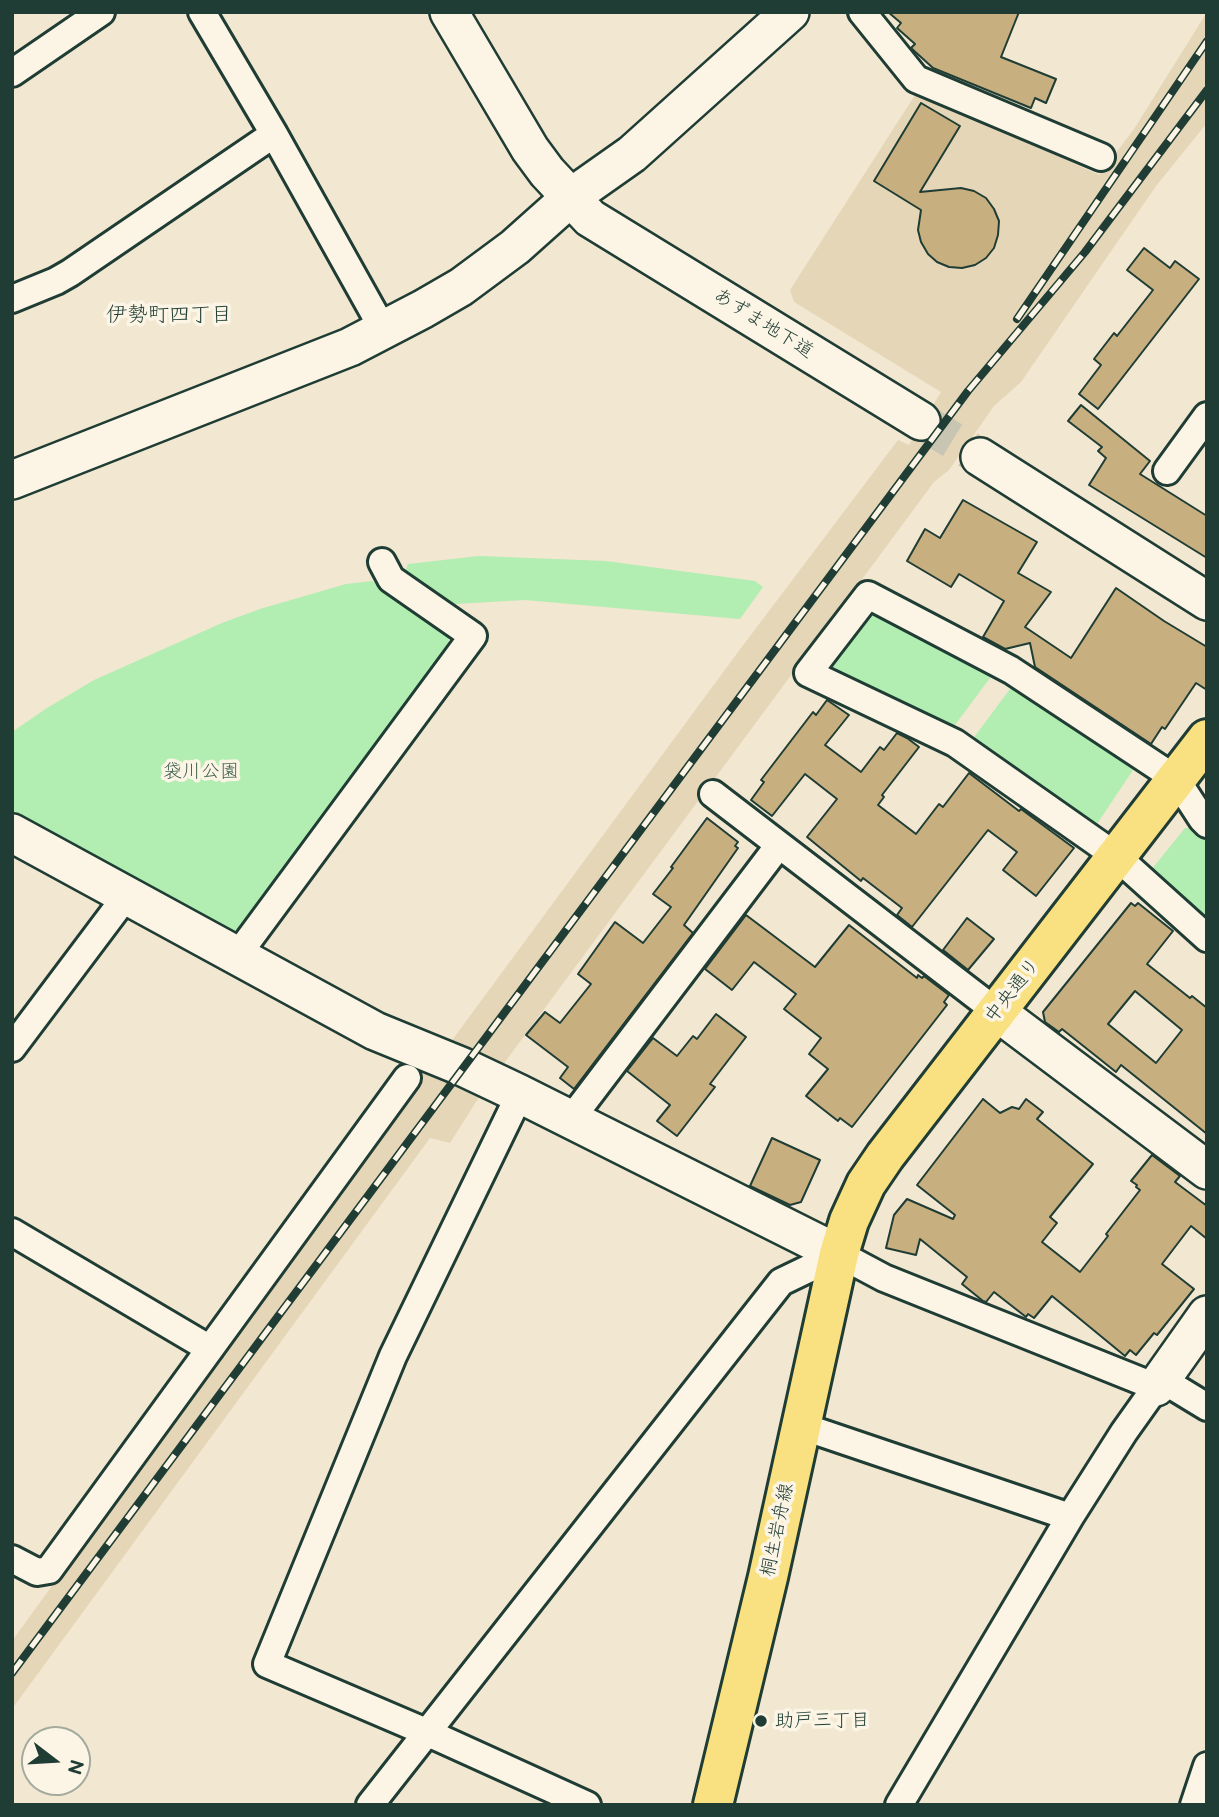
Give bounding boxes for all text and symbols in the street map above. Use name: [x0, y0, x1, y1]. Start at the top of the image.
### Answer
street label: あずま地下道: [709, 284, 817, 364]
district label: 伊勢町四丁目: [106, 303, 232, 329]
park label: 袋川公園: [163, 761, 239, 783]
street label: 中央通り: [981, 954, 1045, 1028]
street label: 桐生岩舟線: [757, 1481, 799, 1579]
place label: 助戸三丁目: [775, 1710, 870, 1732]
marker: 助戸三丁目: [753, 1713, 769, 1729]
north arrow: [21, 1726, 91, 1796]
text: N: [62, 1757, 88, 1777]

